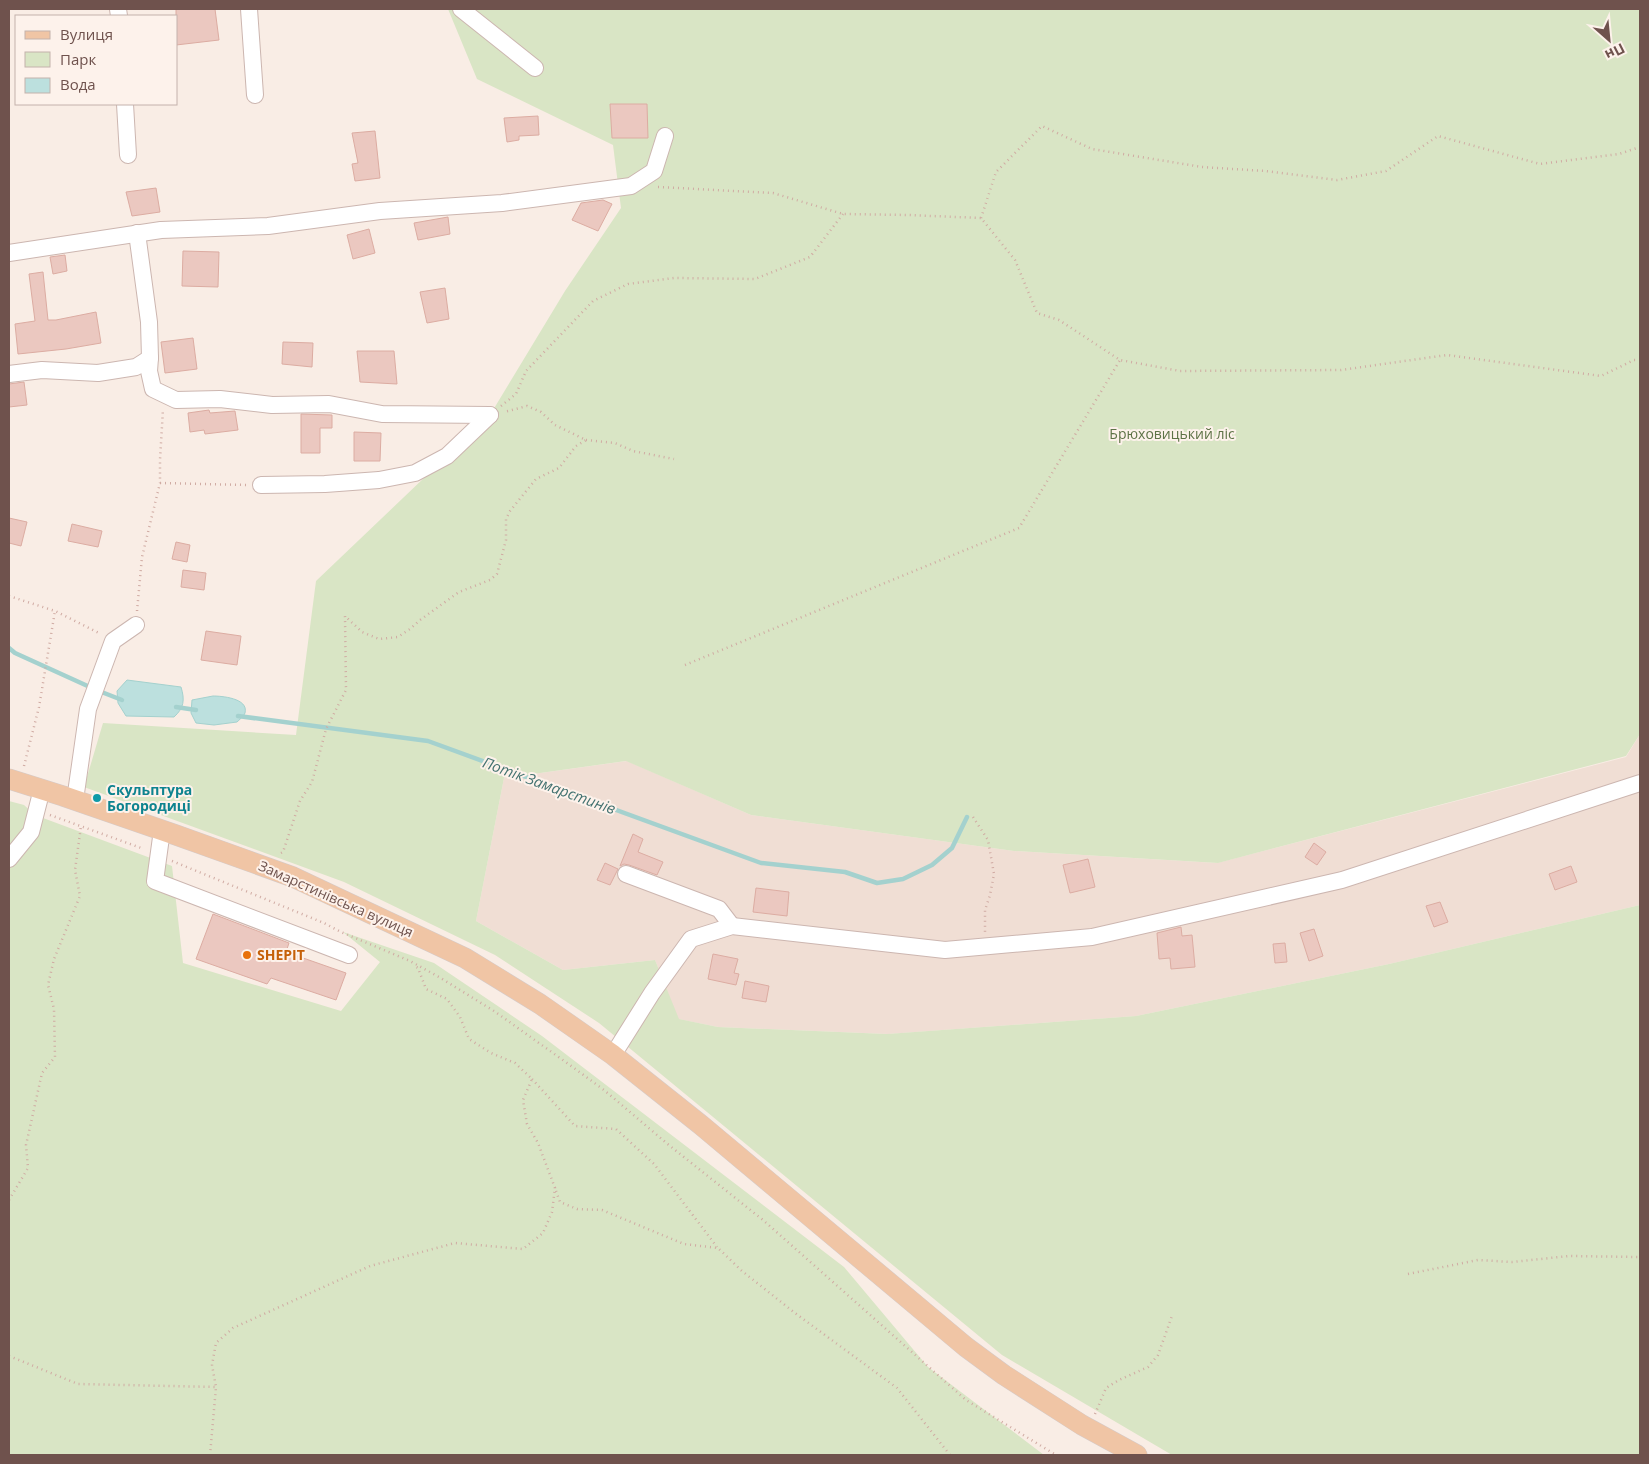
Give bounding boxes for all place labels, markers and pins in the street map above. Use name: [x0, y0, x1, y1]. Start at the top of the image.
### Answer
place label: Скульптура Богородиці: [107, 780, 192, 815]
marker: Скульптура Богородиці: [91, 792, 103, 804]
place label: SHEPIT: [257, 945, 305, 964]
marker: SHEPIT: [241, 949, 253, 961]

